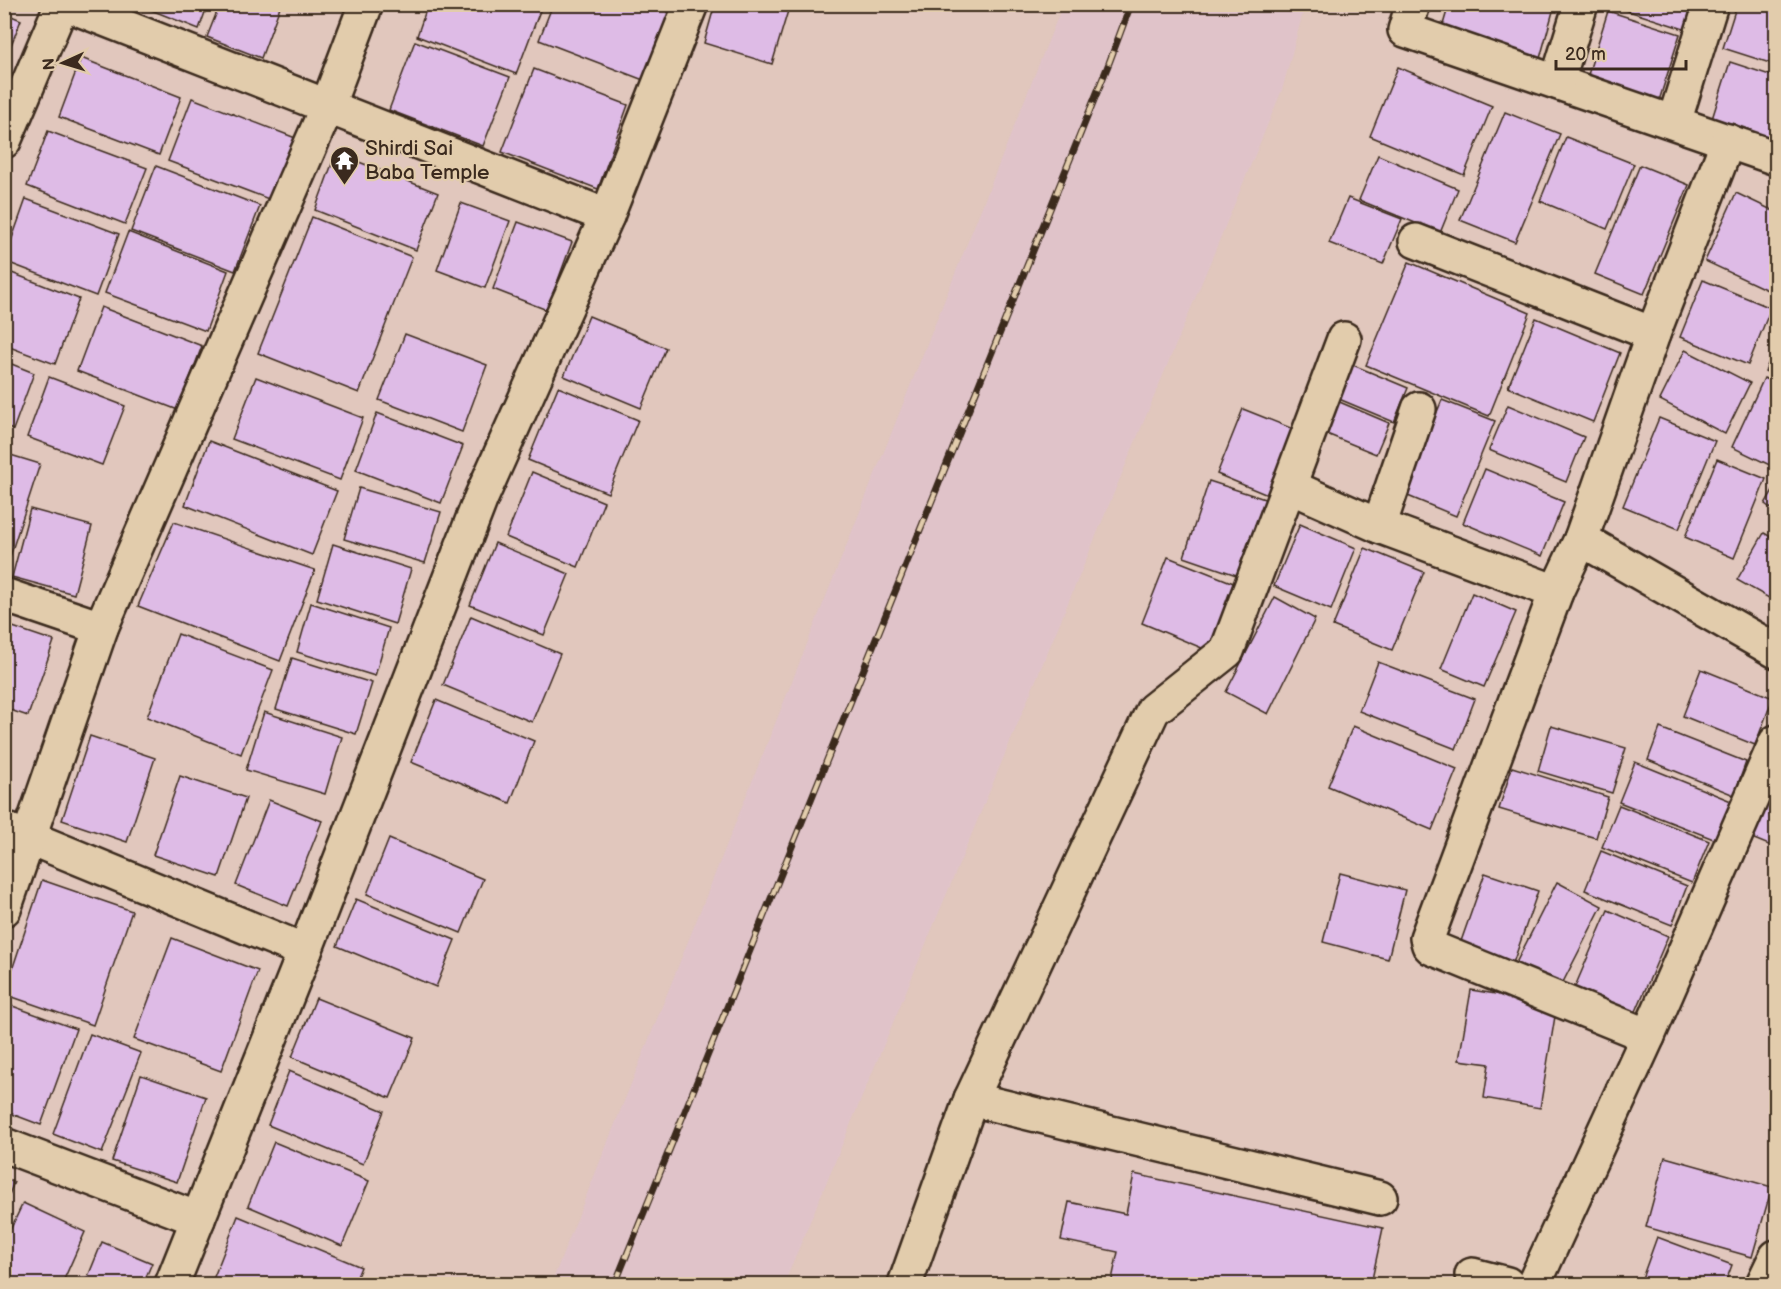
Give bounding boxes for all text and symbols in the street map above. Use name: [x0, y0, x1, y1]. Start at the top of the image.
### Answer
north arrow: [33, 33, 93, 93]
scale bar: [1556, 33, 1686, 71]
text: 20 m: [1565, 44, 1606, 65]
text: N: [40, 57, 59, 71]
place label: Shirdi Sai Baba Temple: [365, 136, 489, 185]
temple icon: Shirdi Sai Baba Temple: [328, 144, 360, 186]

